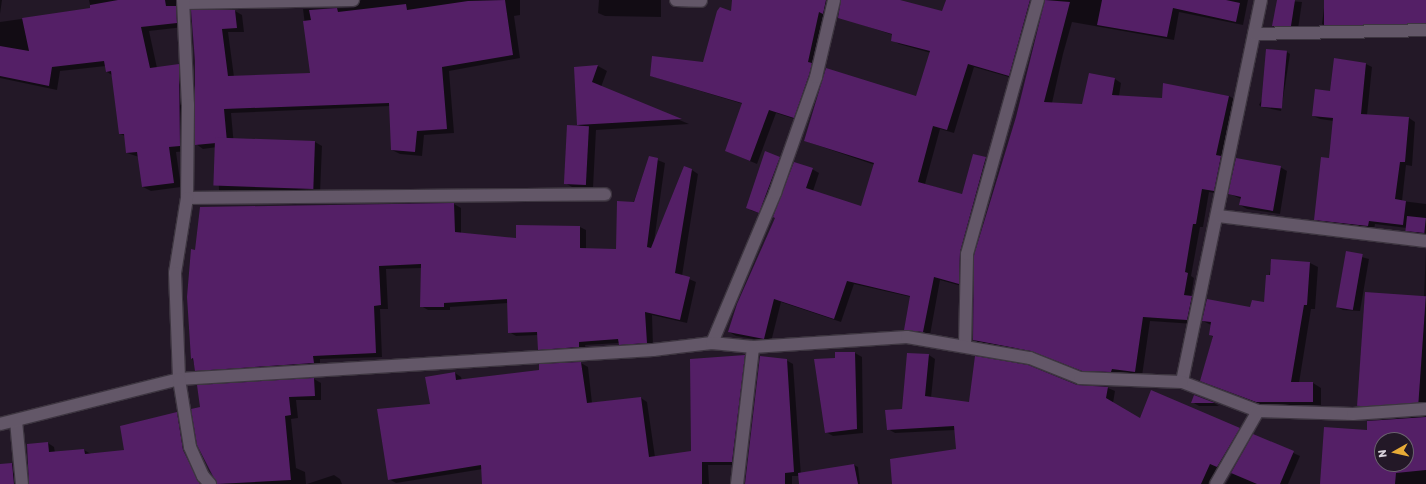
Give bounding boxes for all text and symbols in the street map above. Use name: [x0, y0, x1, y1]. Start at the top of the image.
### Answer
north arrow: [1374, 432, 1414, 472]
text: N: [1376, 449, 1390, 458]

